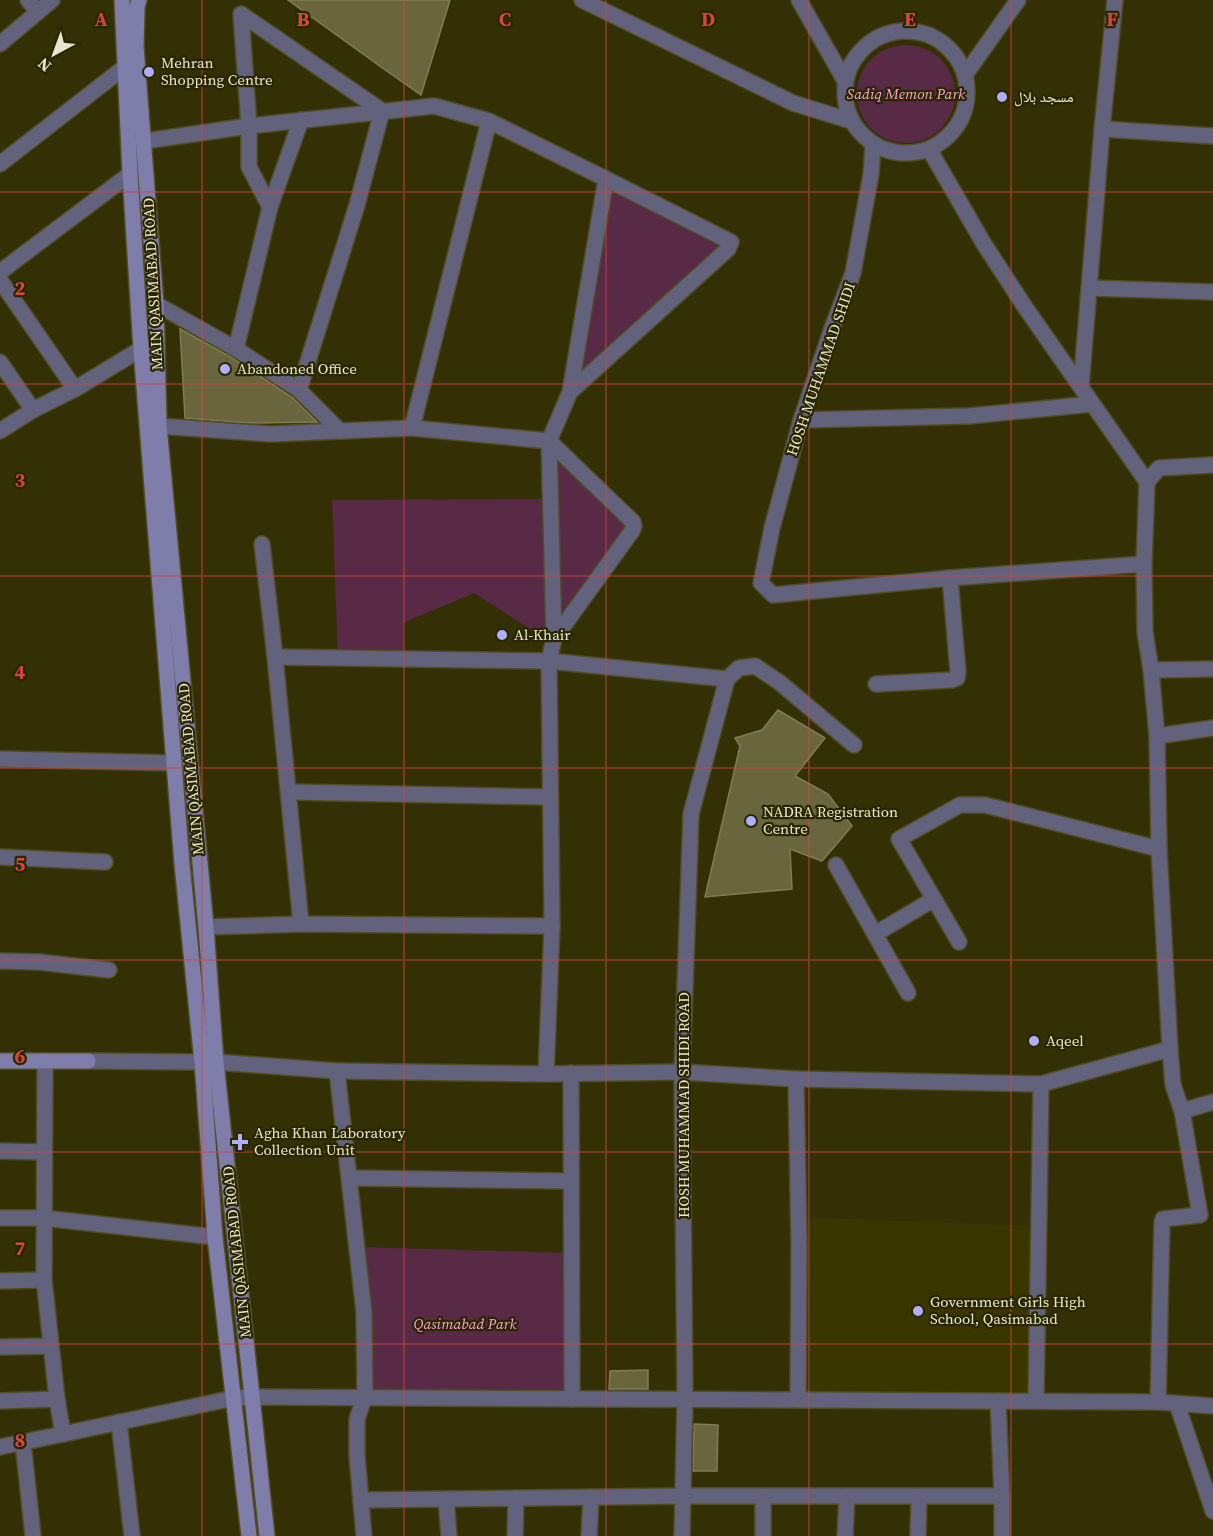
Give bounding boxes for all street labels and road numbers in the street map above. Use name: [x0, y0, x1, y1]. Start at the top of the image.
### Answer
street label: MAIN QASIMABAD ROAD: [137, 197, 168, 371]
street label: HOSH MUHAMMAD SHIDI: [781, 279, 860, 458]
street label: MAIN QASIMABAD ROAD: [173, 682, 208, 856]
street label: HOSH MUHAMMAD SHIDI ROAD: [673, 992, 694, 1218]
street label: MAIN QASIMABAD ROAD: [217, 1165, 256, 1339]

